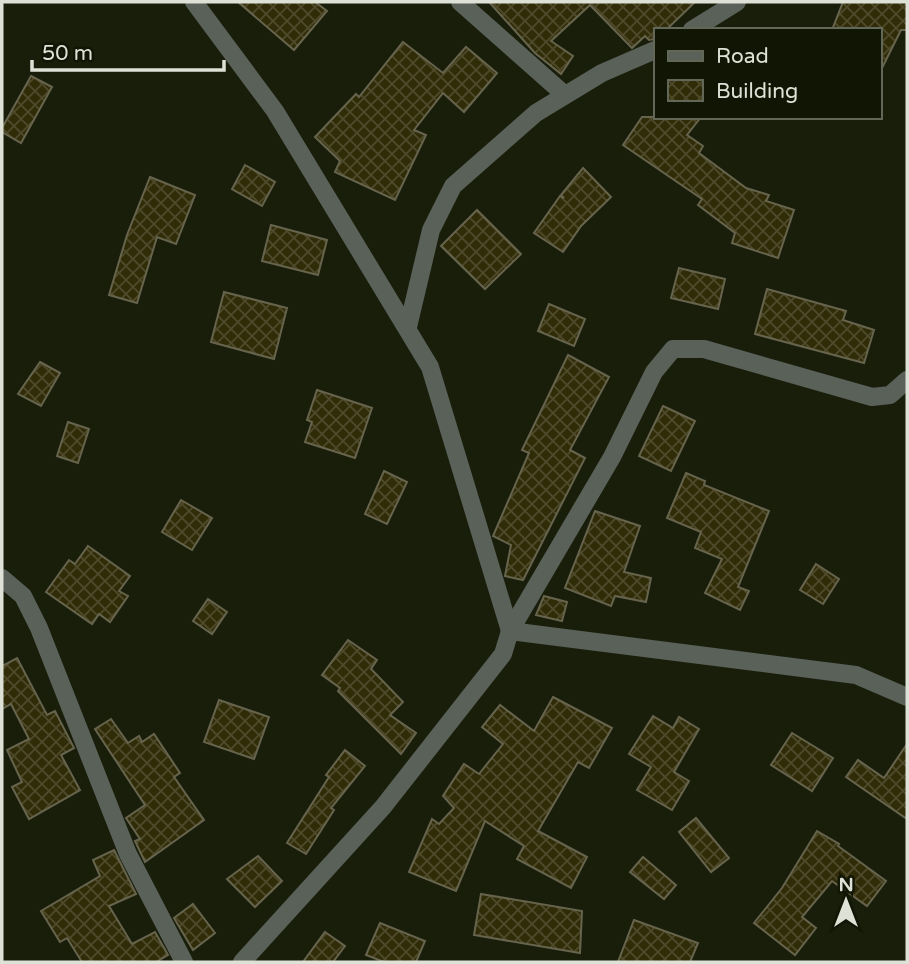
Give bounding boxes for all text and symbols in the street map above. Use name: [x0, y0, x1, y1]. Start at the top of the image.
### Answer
scale bar: [32, 28, 224, 72]
legend: [654, 28, 881, 119]
text: 50 m: [42, 41, 93, 66]
text: Road: [716, 44, 769, 69]
text: Building: [716, 79, 798, 104]
north arrow: [811, 866, 881, 936]
text: N: [838, 874, 854, 896]

